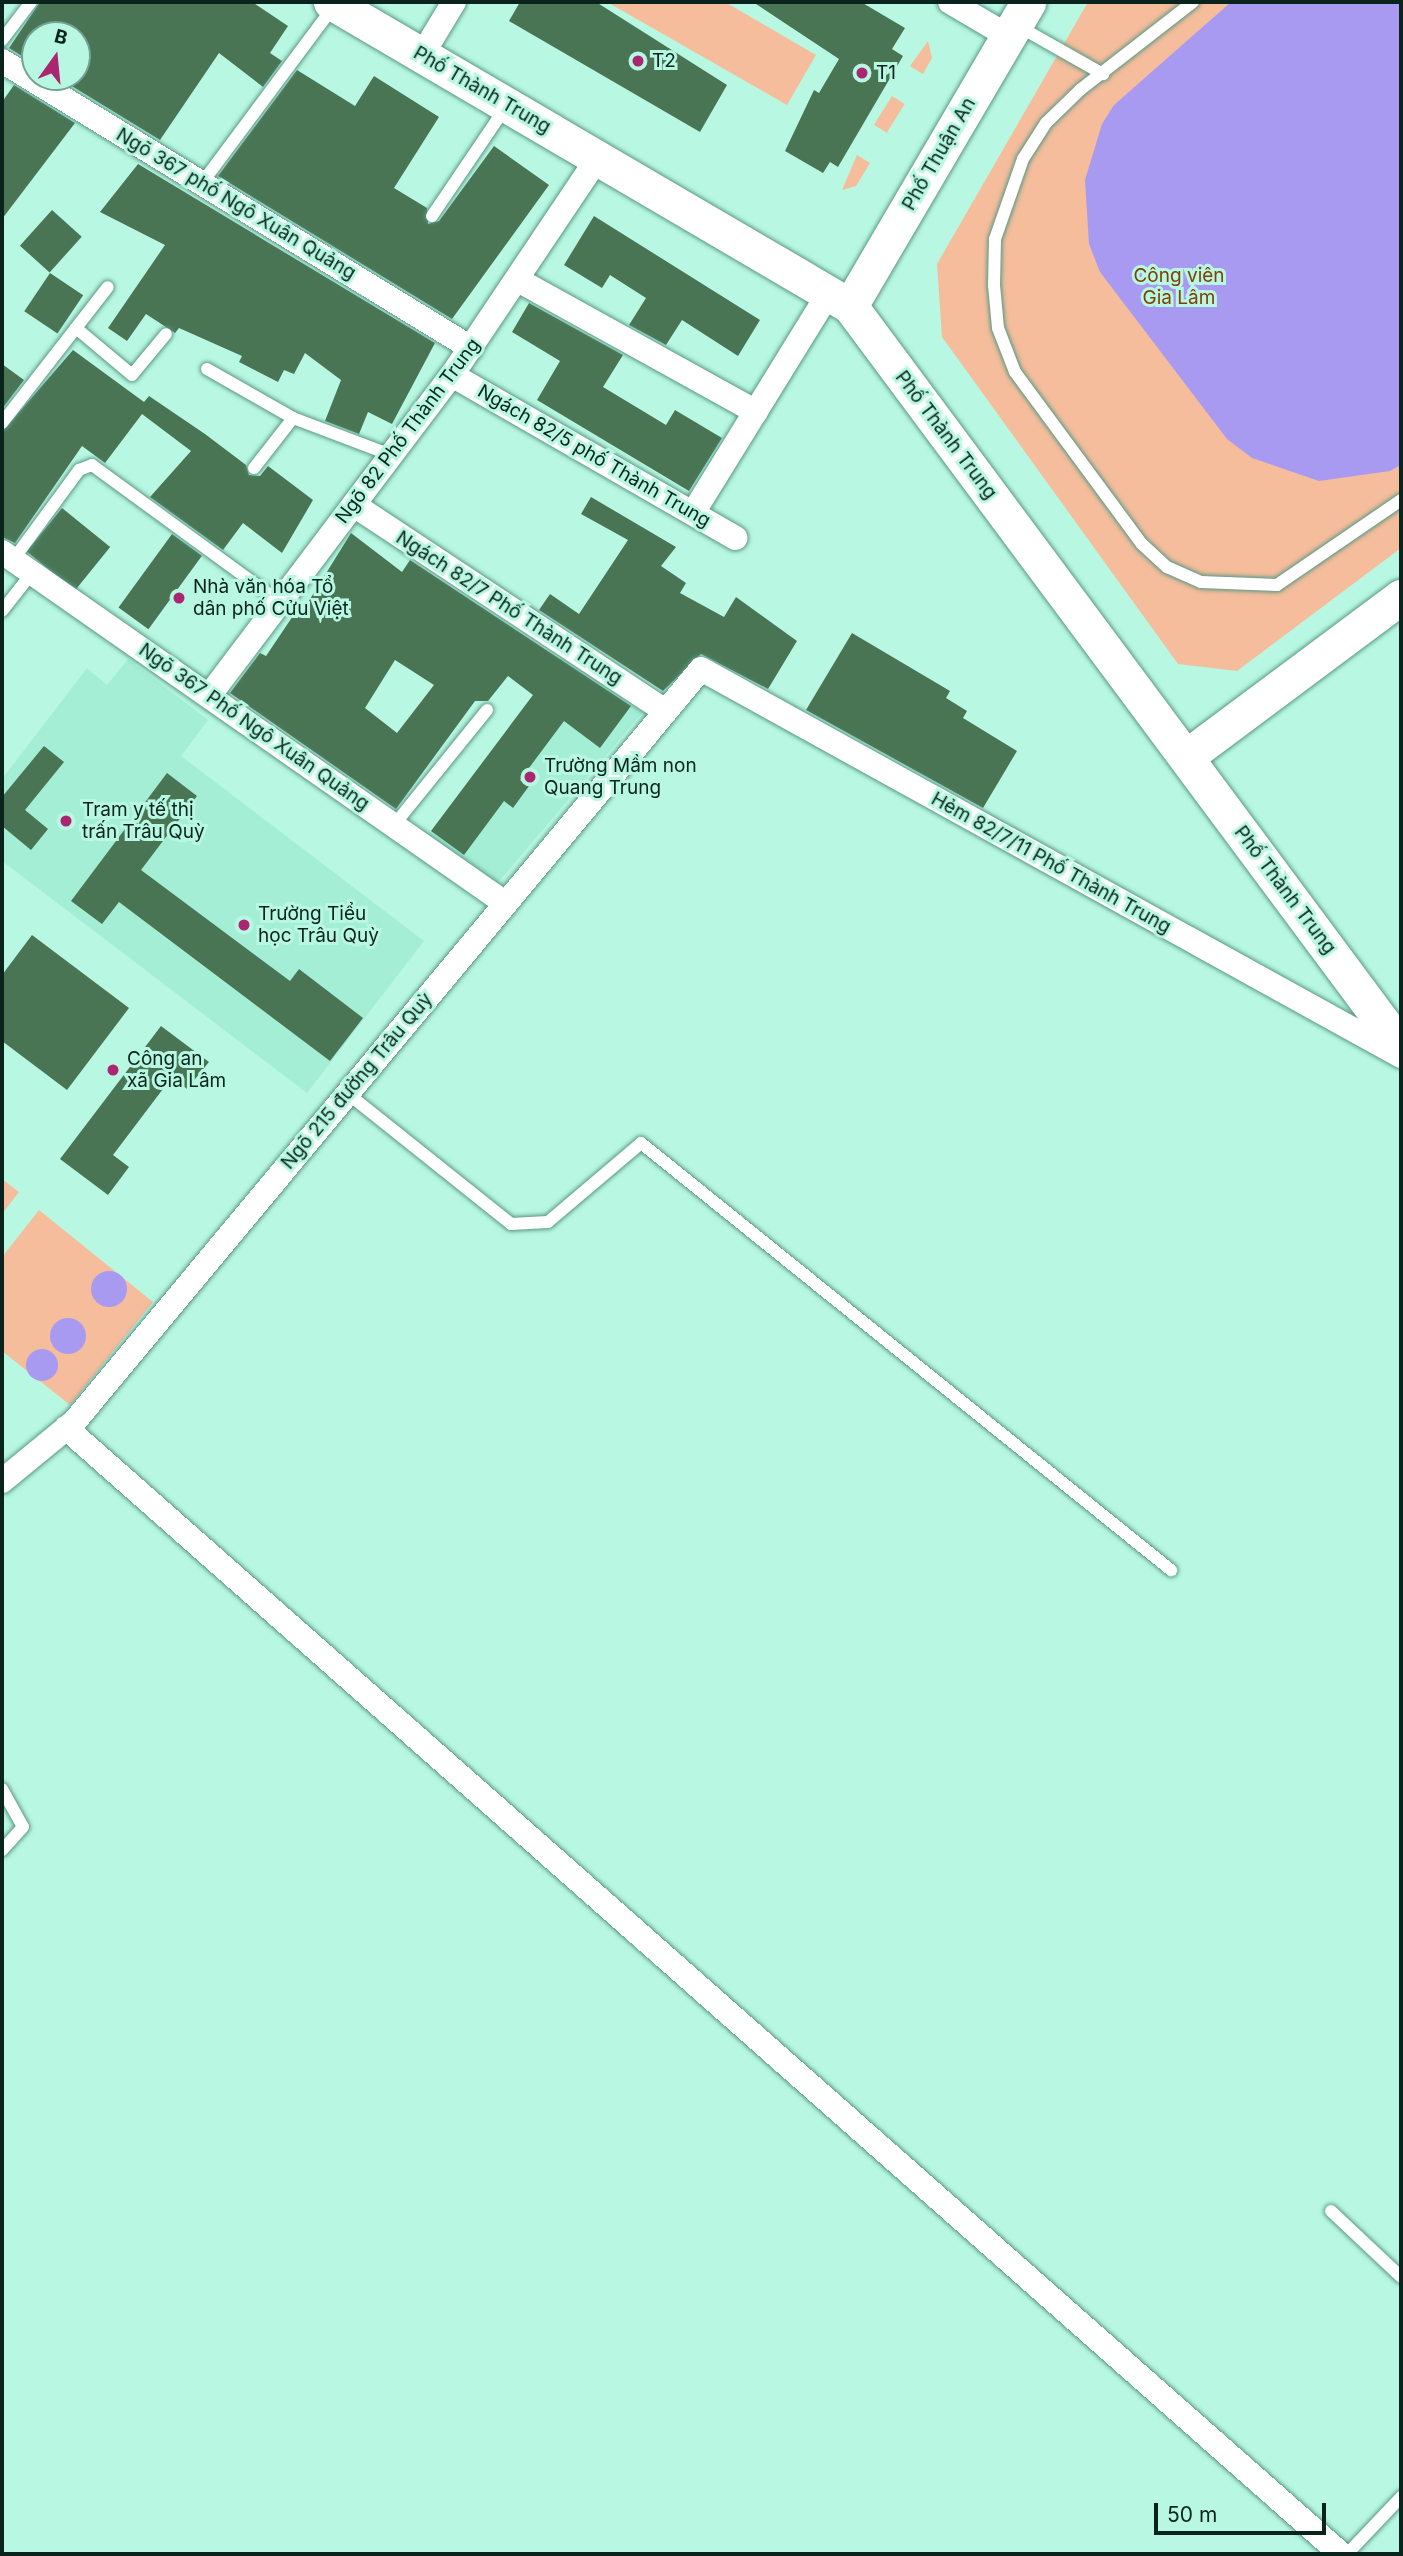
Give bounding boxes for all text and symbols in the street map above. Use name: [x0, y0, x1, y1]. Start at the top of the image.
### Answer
north arrow: [21, 21, 91, 91]
text: B: [52, 24, 70, 50]
street label: Phố Thành Trung: [409, 41, 555, 139]
place label: T2: [652, 50, 676, 72]
marker: T2: [630, 53, 646, 69]
place label: T1: [876, 62, 896, 84]
marker: T1: [854, 65, 870, 81]
street label: Phố Thuận An: [898, 94, 980, 214]
street label: Ngõ 367 phố Ngô Xuân Quảng: [112, 123, 360, 285]
park label: Công viên Gia Lâm: [1133, 265, 1225, 309]
street label: Ngõ 82 Phố Thành Trung: [331, 334, 485, 528]
street label: Phố Thành Trung: [890, 366, 1002, 504]
street label: Ngách 82/5 phố Thành Trung: [473, 380, 715, 532]
street label: Ngách 82/7 Phố Thành Trung: [392, 526, 626, 690]
place label: Nhà văn hóa Tổ dân phố Cửu Việt: [193, 576, 349, 620]
marker: Nhà văn hóa Tổ dân phố Cửu Việt: [171, 590, 187, 606]
street label: Ngõ 367 Phố Ngô Xuân Quảng: [134, 639, 374, 815]
place label: Trường Mầm non Quang Trung: [544, 755, 697, 799]
marker: Trường Mầm non Quang Trung: [522, 769, 538, 785]
street label: Hẻm 82/7/11 Phố Thành Trung: [927, 788, 1175, 938]
place label: Trạm y tế thị trấn Trâu Quỳ: [82, 799, 205, 843]
marker: Trạm y tế thị trấn Trâu Quỳ: [56, 811, 76, 831]
street label: Phố Thành Trung: [1229, 821, 1341, 959]
place label: Trường Tiểu học Trâu Quỳ: [258, 903, 379, 947]
marker: Trường Tiểu học Trâu Quỳ: [236, 917, 252, 933]
street label: Ngõ 215 đường Trâu Quỳ: [277, 988, 437, 1174]
place label: Công an xã Gia Lâm: [127, 1048, 226, 1092]
marker: Công an xã Gia Lâm: [105, 1062, 121, 1078]
scale bar: [1158, 2490, 1330, 2534]
text: 50 m: [1167, 2502, 1217, 2527]

